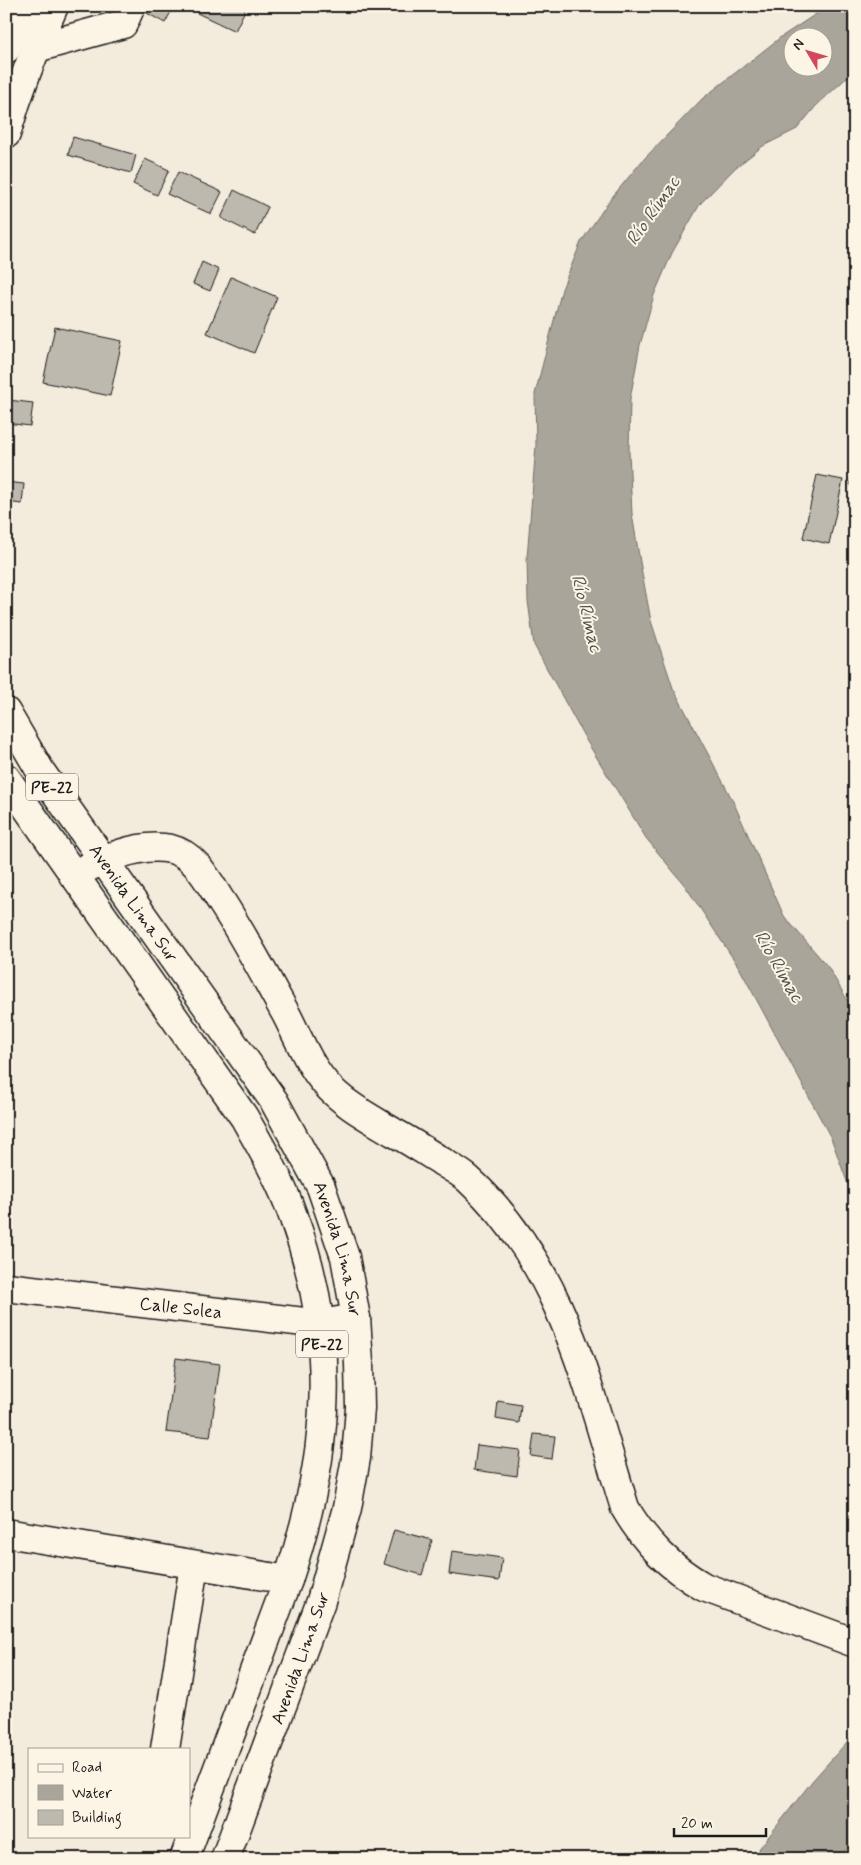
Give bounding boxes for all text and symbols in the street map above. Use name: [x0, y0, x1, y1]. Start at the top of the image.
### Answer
north arrow: [784, 28, 834, 78]
text: N: [789, 35, 809, 54]
water label: Río Rímac: [620, 171, 686, 251]
water label: Río Rímac: [565, 572, 608, 655]
road number: PE-22: [26, 774, 78, 800]
street label: Avenida Lima Sur: [83, 840, 183, 968]
water label: Río Rímac: [748, 926, 810, 1008]
street label: Avenida Lima Sur: [307, 1178, 367, 1319]
street label: Calle Solea: [138, 1292, 223, 1325]
road number: PE-22: [296, 1330, 348, 1358]
street label: Avenida Lima Sur: [266, 1588, 336, 1728]
legend: [28, 1748, 190, 1838]
text: Road: [72, 1758, 102, 1778]
text: Water: [72, 1784, 112, 1804]
scale bar: [674, 1805, 766, 1837]
text: Building: [72, 1808, 122, 1829]
text: 20 m: [681, 1814, 713, 1834]

